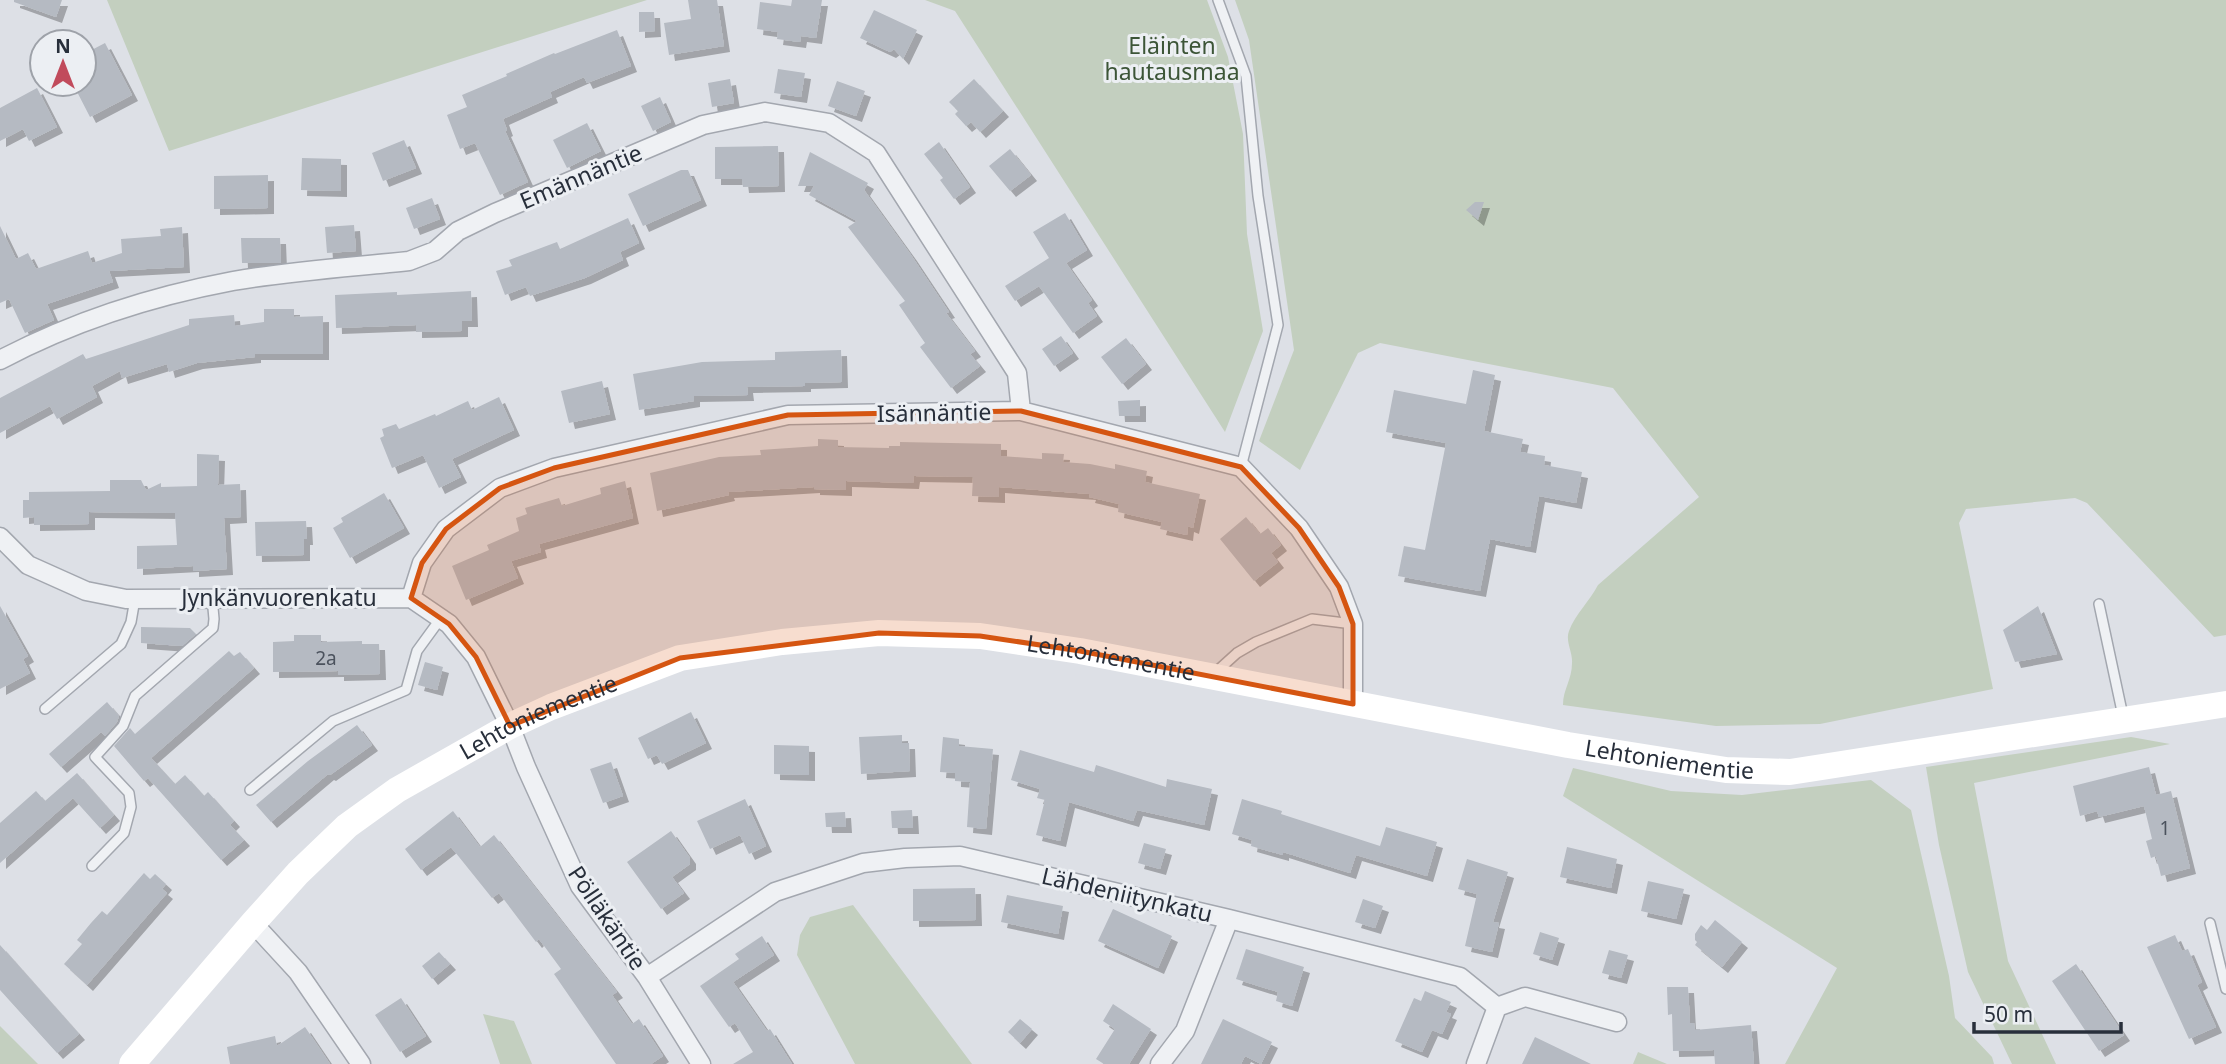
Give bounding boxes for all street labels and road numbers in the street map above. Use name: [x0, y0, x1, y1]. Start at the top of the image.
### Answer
street label: Emännäntie: [515, 136, 647, 216]
street label: Isännäntie: [876, 395, 991, 429]
street label: Jynkänvuorenkatu: [179, 581, 377, 613]
street label: Lehtoniementie: [1025, 626, 1198, 688]
street label: Lehtoniementie: [453, 666, 621, 767]
street label: Lehtoniementie: [1583, 731, 1754, 786]
street label: Pölläkäntie: [561, 859, 654, 976]
street label: Lähdeniitynkatu: [1039, 859, 1216, 929]

